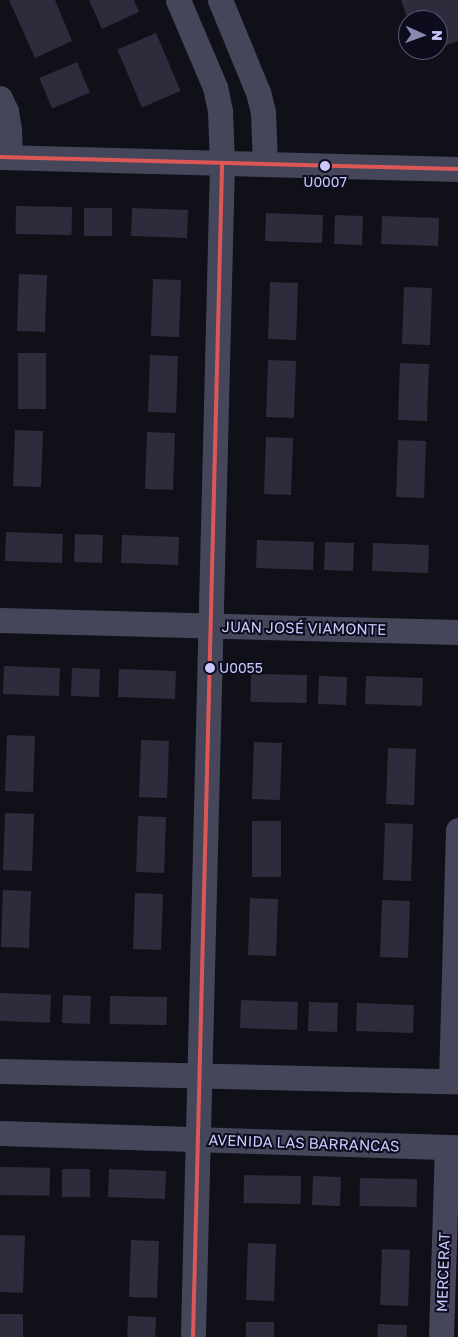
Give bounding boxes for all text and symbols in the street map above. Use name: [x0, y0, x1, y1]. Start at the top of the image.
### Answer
north arrow: [398, 10, 448, 60]
text: N: [429, 30, 446, 41]
marker: U0007: [320, 161, 330, 171]
place label: U0007: [303, 174, 347, 190]
street label: JUAN JOSÉ VIAMONTE: [222, 618, 386, 638]
place label: U0055: [219, 660, 263, 676]
marker: U0055: [205, 663, 215, 673]
street label: AVENIDA LAS BARRANCAS: [208, 1131, 400, 1155]
street label: MERCERAT: [433, 1232, 453, 1312]

